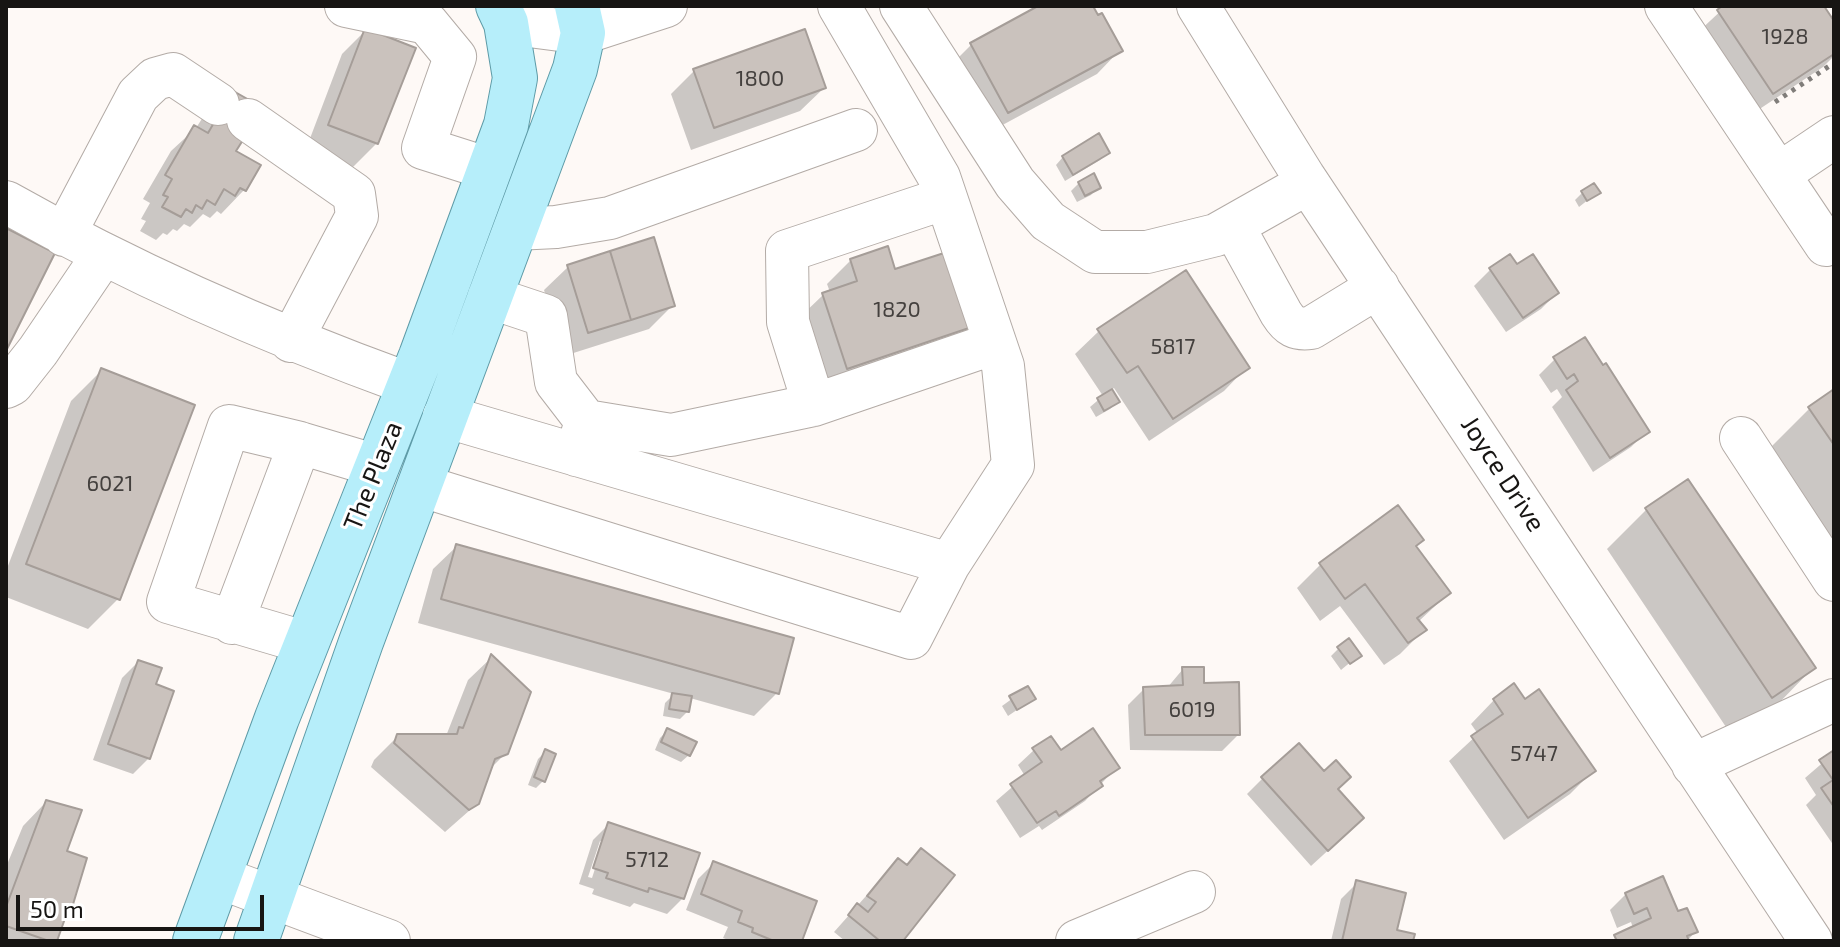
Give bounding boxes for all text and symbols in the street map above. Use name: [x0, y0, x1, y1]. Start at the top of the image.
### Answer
house number: 1928: [1761, 24, 1809, 50]
house number: 1800: [736, 66, 784, 92]
house number: 1820: [873, 297, 921, 323]
house number: 5817: [1150, 334, 1196, 360]
street label: Joyce Drive: [1454, 411, 1552, 537]
street label: The Plaza: [337, 417, 409, 535]
house number: 6021: [87, 471, 133, 497]
house number: 6019: [1168, 697, 1216, 723]
house number: 5747: [1510, 741, 1558, 767]
house number: 5712: [625, 847, 669, 873]
scale bar: [20, 879, 268, 929]
text: 50 m: [30, 894, 84, 923]

